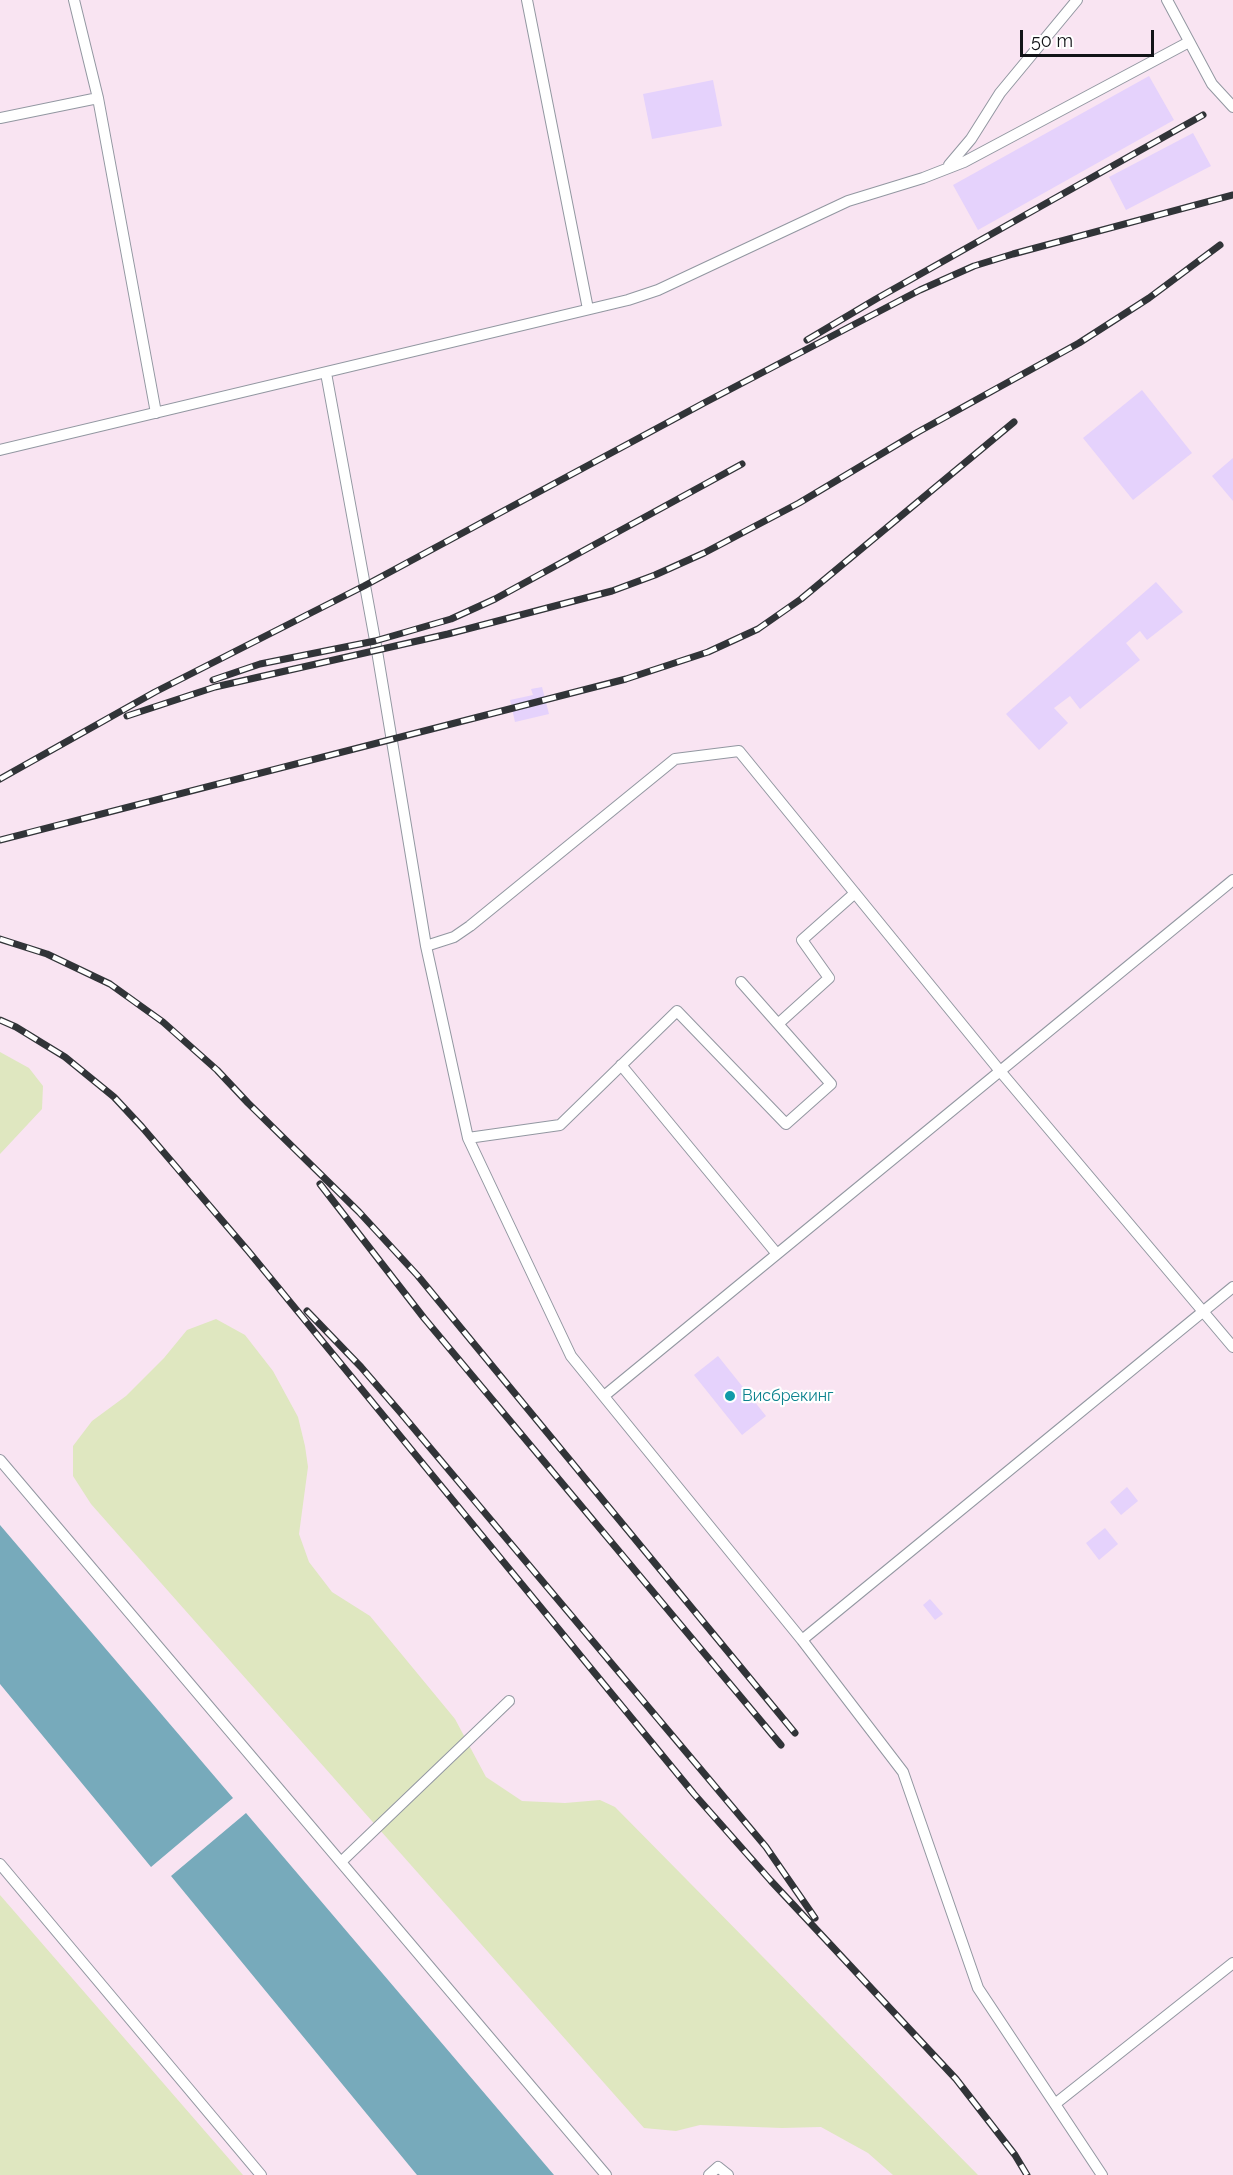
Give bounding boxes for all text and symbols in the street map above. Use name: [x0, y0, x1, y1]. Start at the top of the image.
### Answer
scale bar: [1023, 18, 1156, 56]
text: 50 m: [1031, 30, 1073, 51]
place label: Висбрекинг: [742, 1386, 834, 1406]
marker: Висбрекинг: [723, 1389, 737, 1403]

